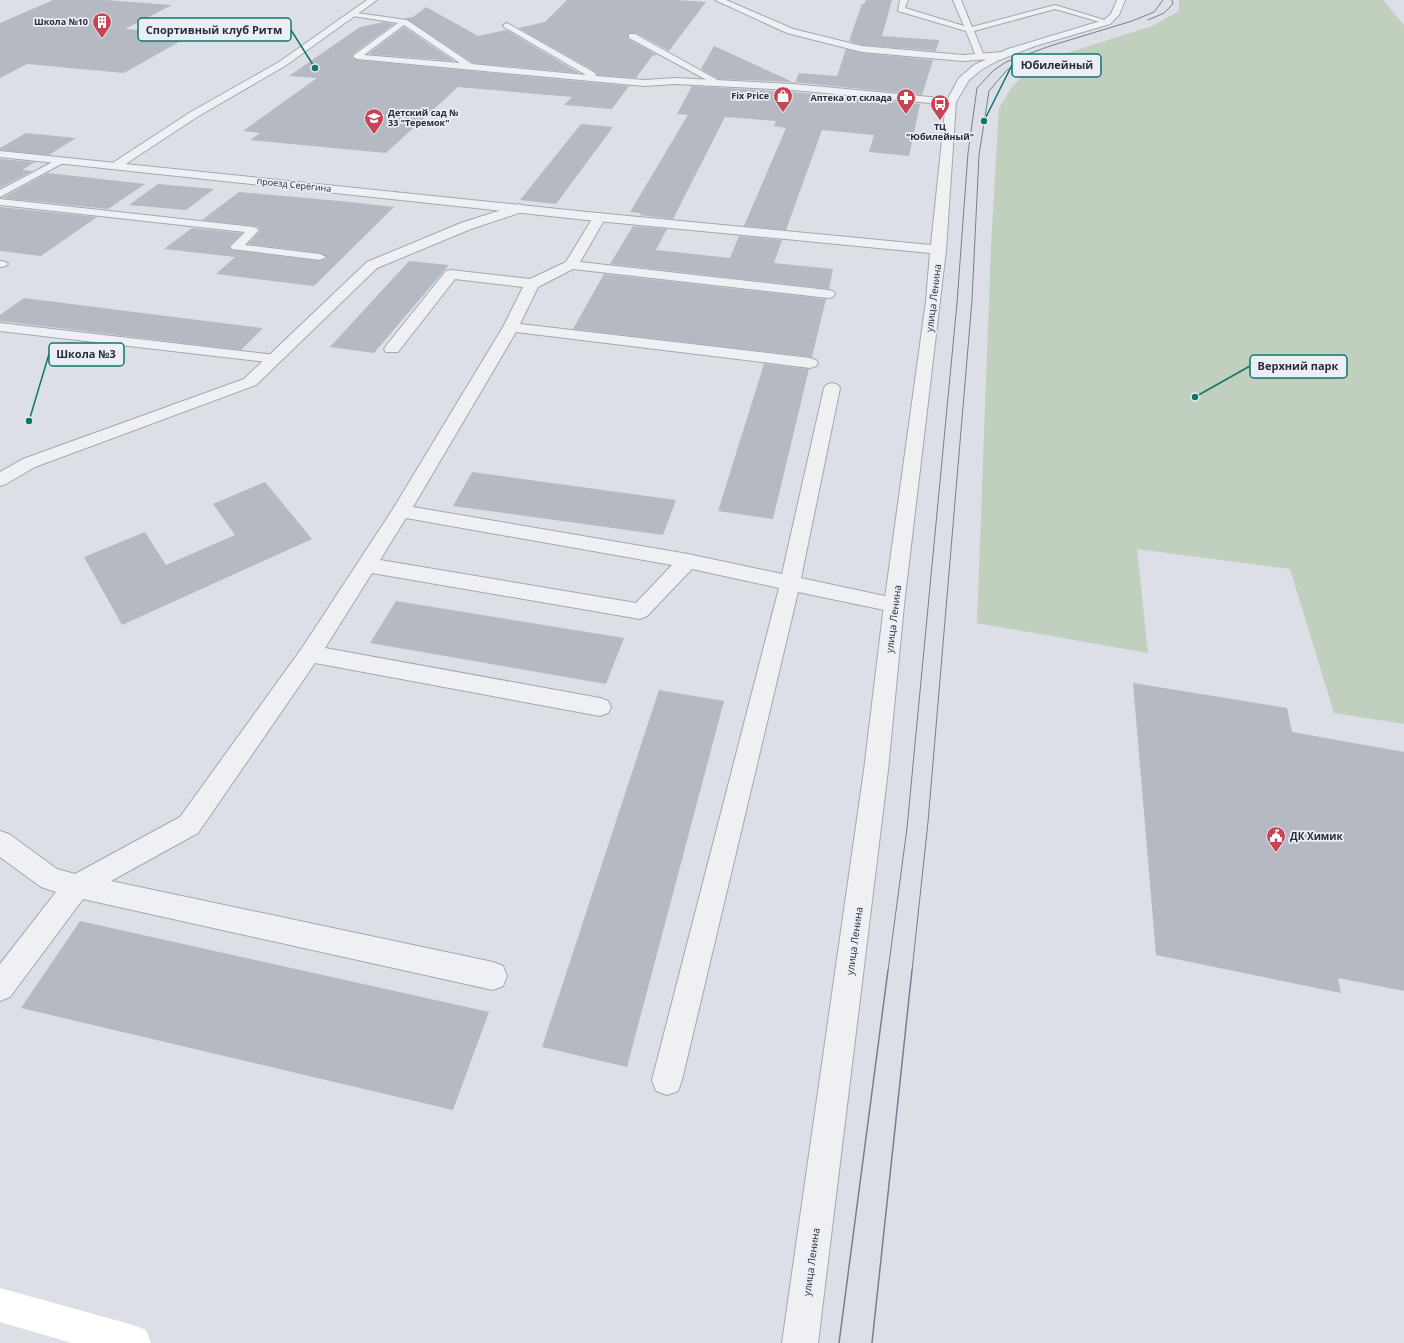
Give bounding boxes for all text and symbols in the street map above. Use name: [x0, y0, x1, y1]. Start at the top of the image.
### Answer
building icon: Школа №10: [91, 11, 113, 39]
place label: Школа №10: [34, 15, 88, 28]
callout: Спортивный клуб Ритм: [138, 18, 291, 41]
text: Спортивный клуб Ритм: [146, 22, 282, 37]
callout: Юбилейный: [1012, 54, 1101, 77]
text: Юбилейный: [1021, 57, 1093, 72]
shop icon: Fix Price: [772, 85, 794, 113]
pharmacy icon: Аптека от склада: [895, 87, 917, 115]
place label: Fix Price: [731, 89, 769, 102]
place label: Аптека от склада: [811, 91, 892, 104]
bus stop icon: ТЦ "Юбилейный": [929, 93, 951, 121]
place label: Детский сад № 33 "Теремок": [388, 106, 459, 129]
school or university icon: Детский сад № 33 "Теремок": [363, 107, 385, 135]
place label: ТЦ "Юбилейный": [906, 120, 974, 143]
street label: проезд Серёгина: [256, 174, 332, 195]
street label: улица Ленина: [922, 263, 944, 333]
callout: Школа №3: [49, 343, 124, 366]
text: Школа №3: [56, 346, 116, 361]
callout: Верхний парк: [1250, 355, 1347, 378]
text: Верхний парк: [1258, 358, 1339, 373]
street label: улица Ленина: [882, 584, 904, 654]
public building icon: ДК Химик: [1265, 825, 1287, 853]
place label: ДК Химик: [1290, 829, 1343, 843]
street label: улица Ленина: [842, 906, 866, 976]
street label: улица Ленина: [799, 1227, 823, 1297]

